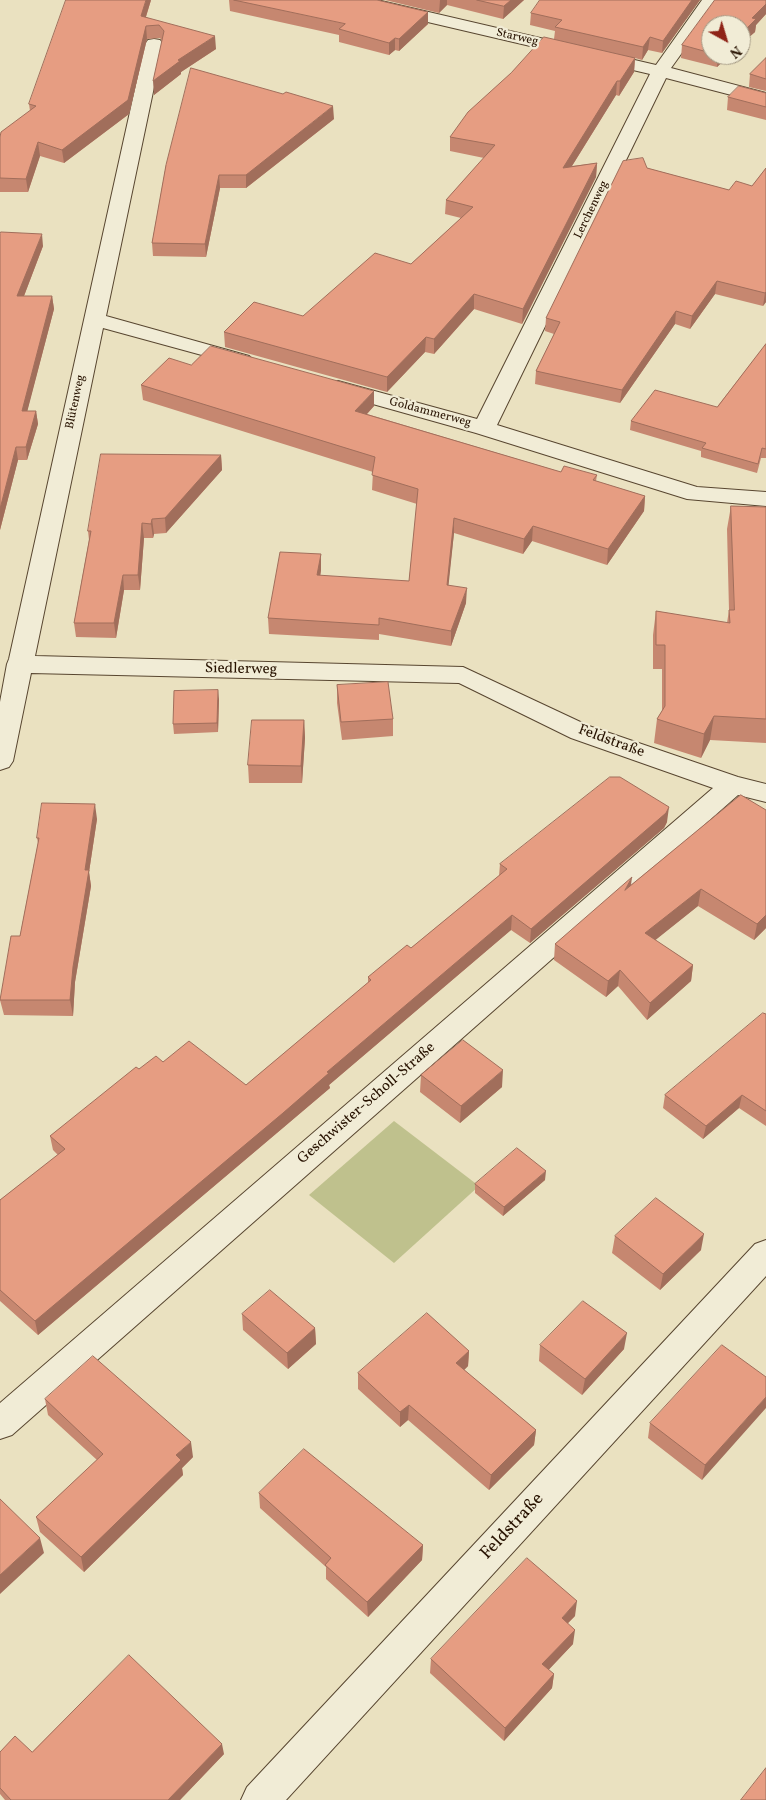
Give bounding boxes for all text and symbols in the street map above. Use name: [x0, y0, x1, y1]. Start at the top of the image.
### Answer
north arrow: [701, 15, 751, 65]
street label: Starweg: [495, 26, 539, 50]
text: N: [725, 41, 745, 62]
street label: Lerchenweg: [572, 179, 612, 241]
street label: Blütenweg: [63, 373, 89, 431]
street label: Goldammerweg: [387, 395, 473, 431]
street label: Siedlerweg: [205, 660, 277, 680]
street label: Feldstraße: [575, 722, 647, 762]
street label: Geschwister-Scholl-Straße: [294, 1039, 440, 1169]
street label: Feldstraße: [477, 1489, 549, 1565]

